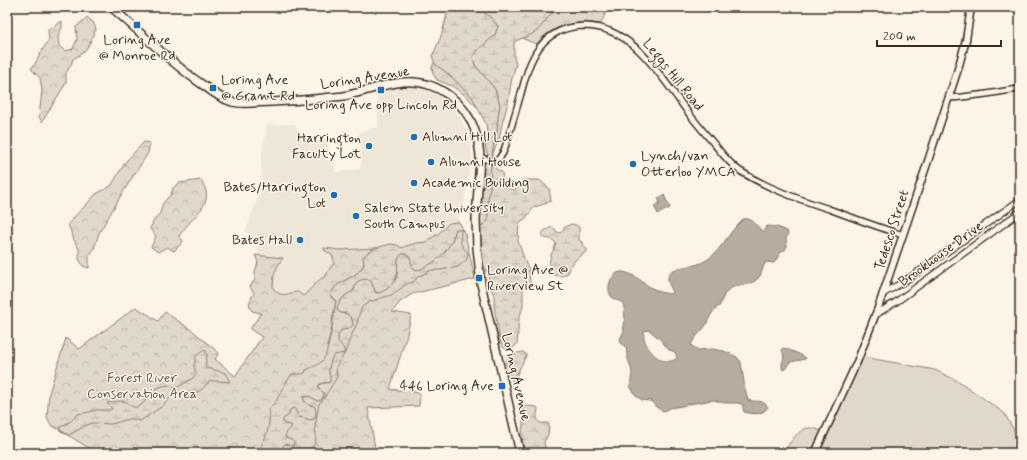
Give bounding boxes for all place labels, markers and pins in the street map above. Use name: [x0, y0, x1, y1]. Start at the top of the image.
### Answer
marker: Loring Ave @ Monroe Rd: [132, 20, 142, 30]
place label: Loring Ave @ Monroe Rd: [98, 31, 176, 65]
place label: Loring Ave @ Grant Rd: [221, 71, 295, 105]
marker: Loring Ave @ Grant Rd: [208, 83, 218, 93]
marker: Loring Ave opp Lincoln Rd: [376, 85, 386, 95]
place label: Loring Ave opp Lincoln Rd: [305, 96, 457, 114]
place label: Alumni Hill Lot: [422, 128, 512, 146]
place label: Harrington Faculty Lot: [292, 129, 362, 163]
marker: Alumni Hill Lot: [409, 132, 419, 142]
marker: Harrington Faculty Lot: [364, 141, 374, 151]
place label: Lynch/van Otterloo YMCA: [641, 147, 736, 181]
place label: Alumni House: [439, 153, 521, 171]
marker: Alumni House: [426, 157, 436, 167]
marker: Lynch/van Otterloo YMCA: [628, 159, 638, 169]
place label: Academic Building: [422, 174, 529, 193]
place label: Bates/Harrington Lot: [223, 178, 326, 212]
marker: Academic Building: [409, 178, 419, 188]
marker: Bates/Harrington Lot: [329, 190, 339, 200]
place label: Salem State University South Campus: [364, 199, 504, 233]
marker: Salem State University South Campus: [351, 211, 361, 221]
place label: Bates Hall: [232, 231, 292, 249]
marker: Bates Hall: [295, 235, 305, 245]
place label: Loring Ave @ Riverview St: [487, 261, 568, 295]
marker: Loring Ave @ Riverview St: [474, 273, 484, 283]
place label: 446 Loring Ave: [400, 377, 494, 395]
marker: 446 Loring Ave: [497, 381, 507, 391]

